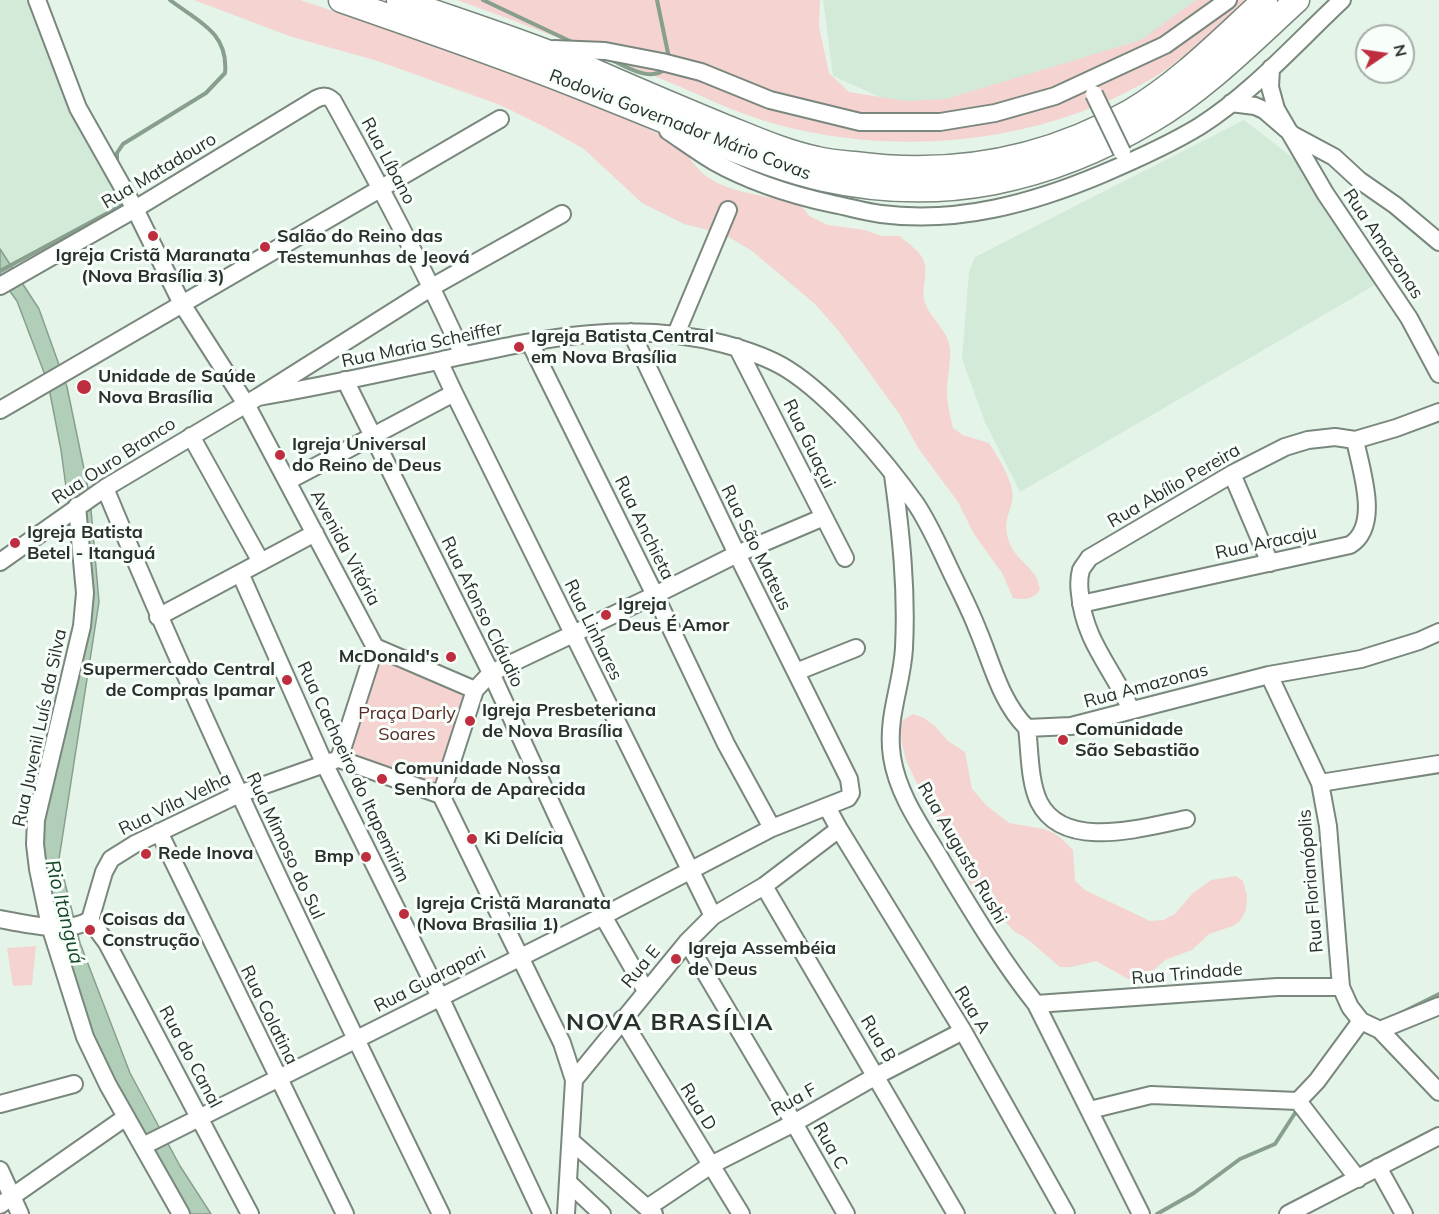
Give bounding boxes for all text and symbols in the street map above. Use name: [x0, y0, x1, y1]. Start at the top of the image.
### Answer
north arrow: [1355, 24, 1415, 84]
text: N: [1389, 42, 1412, 59]
street label: Rodovia Governador Mário Covas: [546, 65, 814, 185]
street label: Rua Líbano: [356, 114, 420, 208]
street label: Rua Matadouro: [98, 128, 220, 214]
street label: Rua Amazonas: [1338, 185, 1428, 303]
place label: Salão do Reino das Testemunhas de Jeová: [277, 226, 470, 268]
marker: Igreja Cristã Maranata (Nova Brasília 3): [146, 229, 160, 243]
marker: Salão do Reino das Testemunhas de Jeová: [258, 240, 272, 254]
place label: Igreja Cristã Maranata (Nova Brasília 3): [56, 245, 250, 288]
street label: Rua Maria Scheiffer: [340, 317, 504, 373]
place label: Igreja Batista Central em Nova Brasília: [531, 326, 714, 368]
marker: Igreja Batista Central em Nova Brasília: [512, 340, 526, 354]
place label: Unidade de Saúde Nova Brasília: [98, 366, 256, 409]
marker: Unidade de Saúde Nova Brasília: [75, 378, 93, 396]
street label: Rua Guaçui: [778, 396, 840, 492]
street label: Rua Ouro Branco: [48, 413, 180, 509]
place label: Igreja Universal do Reino de Deus: [292, 434, 441, 476]
street label: Rua Abílio Pereira: [1104, 439, 1244, 533]
marker: Igreja Universal do Reino de Deus: [273, 448, 287, 462]
street label: Rua Anchieta: [610, 473, 678, 583]
street label: Rua São Mateus: [716, 482, 796, 614]
street label: Avenida Vitória: [305, 486, 385, 610]
place label: Igreja Batista Betel - Itanguá: [27, 522, 155, 564]
street label: Rua Aracaju: [1213, 522, 1319, 564]
street label: Rua Afonso Cláudio: [436, 533, 528, 691]
marker: Igreja Batista Betel - Itanguá: [8, 536, 22, 550]
street label: Rua Linhares: [559, 576, 627, 684]
place label: Igreja Deus É Amor: [618, 594, 729, 636]
marker: Igreja Deus É Amor: [599, 608, 613, 622]
street label: Rua Juvenil Luís da Silva: [8, 627, 72, 829]
place label: McDonald's: [339, 646, 439, 668]
marker: McDonald's: [444, 650, 458, 664]
street label: Rua Cachoeiro do Itapemirim: [292, 658, 414, 886]
place label: Supermercado Central de Compras Ipamar: [83, 659, 275, 702]
street label: Rua Amazonas: [1081, 659, 1211, 713]
marker: Supermercado Central de Compras Ipamar: [280, 673, 294, 687]
place label: Igreja Presbeteriana de Nova Brasília: [482, 700, 656, 742]
park label: Praça Darly Soares: [358, 703, 456, 746]
marker: Igreja Presbeteriana de Nova Brasília: [463, 714, 477, 728]
place label: Comunidade São Sebastião: [1075, 719, 1199, 762]
marker: Comunidade São Sebastião: [1056, 733, 1070, 747]
place label: Comunidade Nossa Senhora de Aparecida: [394, 758, 586, 800]
street label: Rua Vila Velha: [115, 768, 235, 840]
street label: Rua Mimoso do Sul: [241, 769, 329, 923]
marker: Comunidade Nossa Senhora de Aparecida: [375, 772, 389, 786]
street label: Rua Augusto Rushi: [913, 778, 1011, 928]
street label: Rua Florianópolis: [1294, 808, 1328, 954]
place label: Ki Delícia: [484, 828, 564, 850]
marker: Ki Delícia: [465, 832, 479, 846]
place label: Rede Inova: [158, 843, 253, 865]
place label: Bmp: [314, 846, 354, 868]
marker: Rede Inova: [139, 847, 153, 861]
marker: Bmp: [359, 850, 373, 864]
water label: Rio Itanguá: [39, 857, 89, 967]
place label: Igreja Cristã Maranata (Nova Brasilia 1): [416, 893, 611, 936]
marker: Igreja Cristã Maranata (Nova Brasilia 1): [397, 907, 411, 921]
place label: Coisas da Construção: [102, 909, 200, 952]
marker: Coisas da Construção: [83, 923, 97, 937]
place label: Igreja Assembéia de Deus: [688, 938, 836, 980]
street label: Rua E: [617, 941, 665, 993]
street label: Rua Guarapari: [371, 943, 489, 1017]
marker: Igreja Assembéia de Deus: [669, 952, 683, 966]
street label: Rua Trindade: [1131, 958, 1243, 990]
street label: Rua Colatina: [236, 962, 302, 1068]
street label: Rua A: [949, 982, 995, 1038]
street label: Rua do Canal: [154, 1002, 226, 1112]
district label: NOVA BRASÍLIA: [566, 1009, 774, 1037]
street label: Rua B: [856, 1012, 900, 1066]
street label: Rua D: [675, 1079, 721, 1135]
street label: Rua F: [768, 1079, 820, 1121]
street label: Rua C: [808, 1119, 852, 1173]

